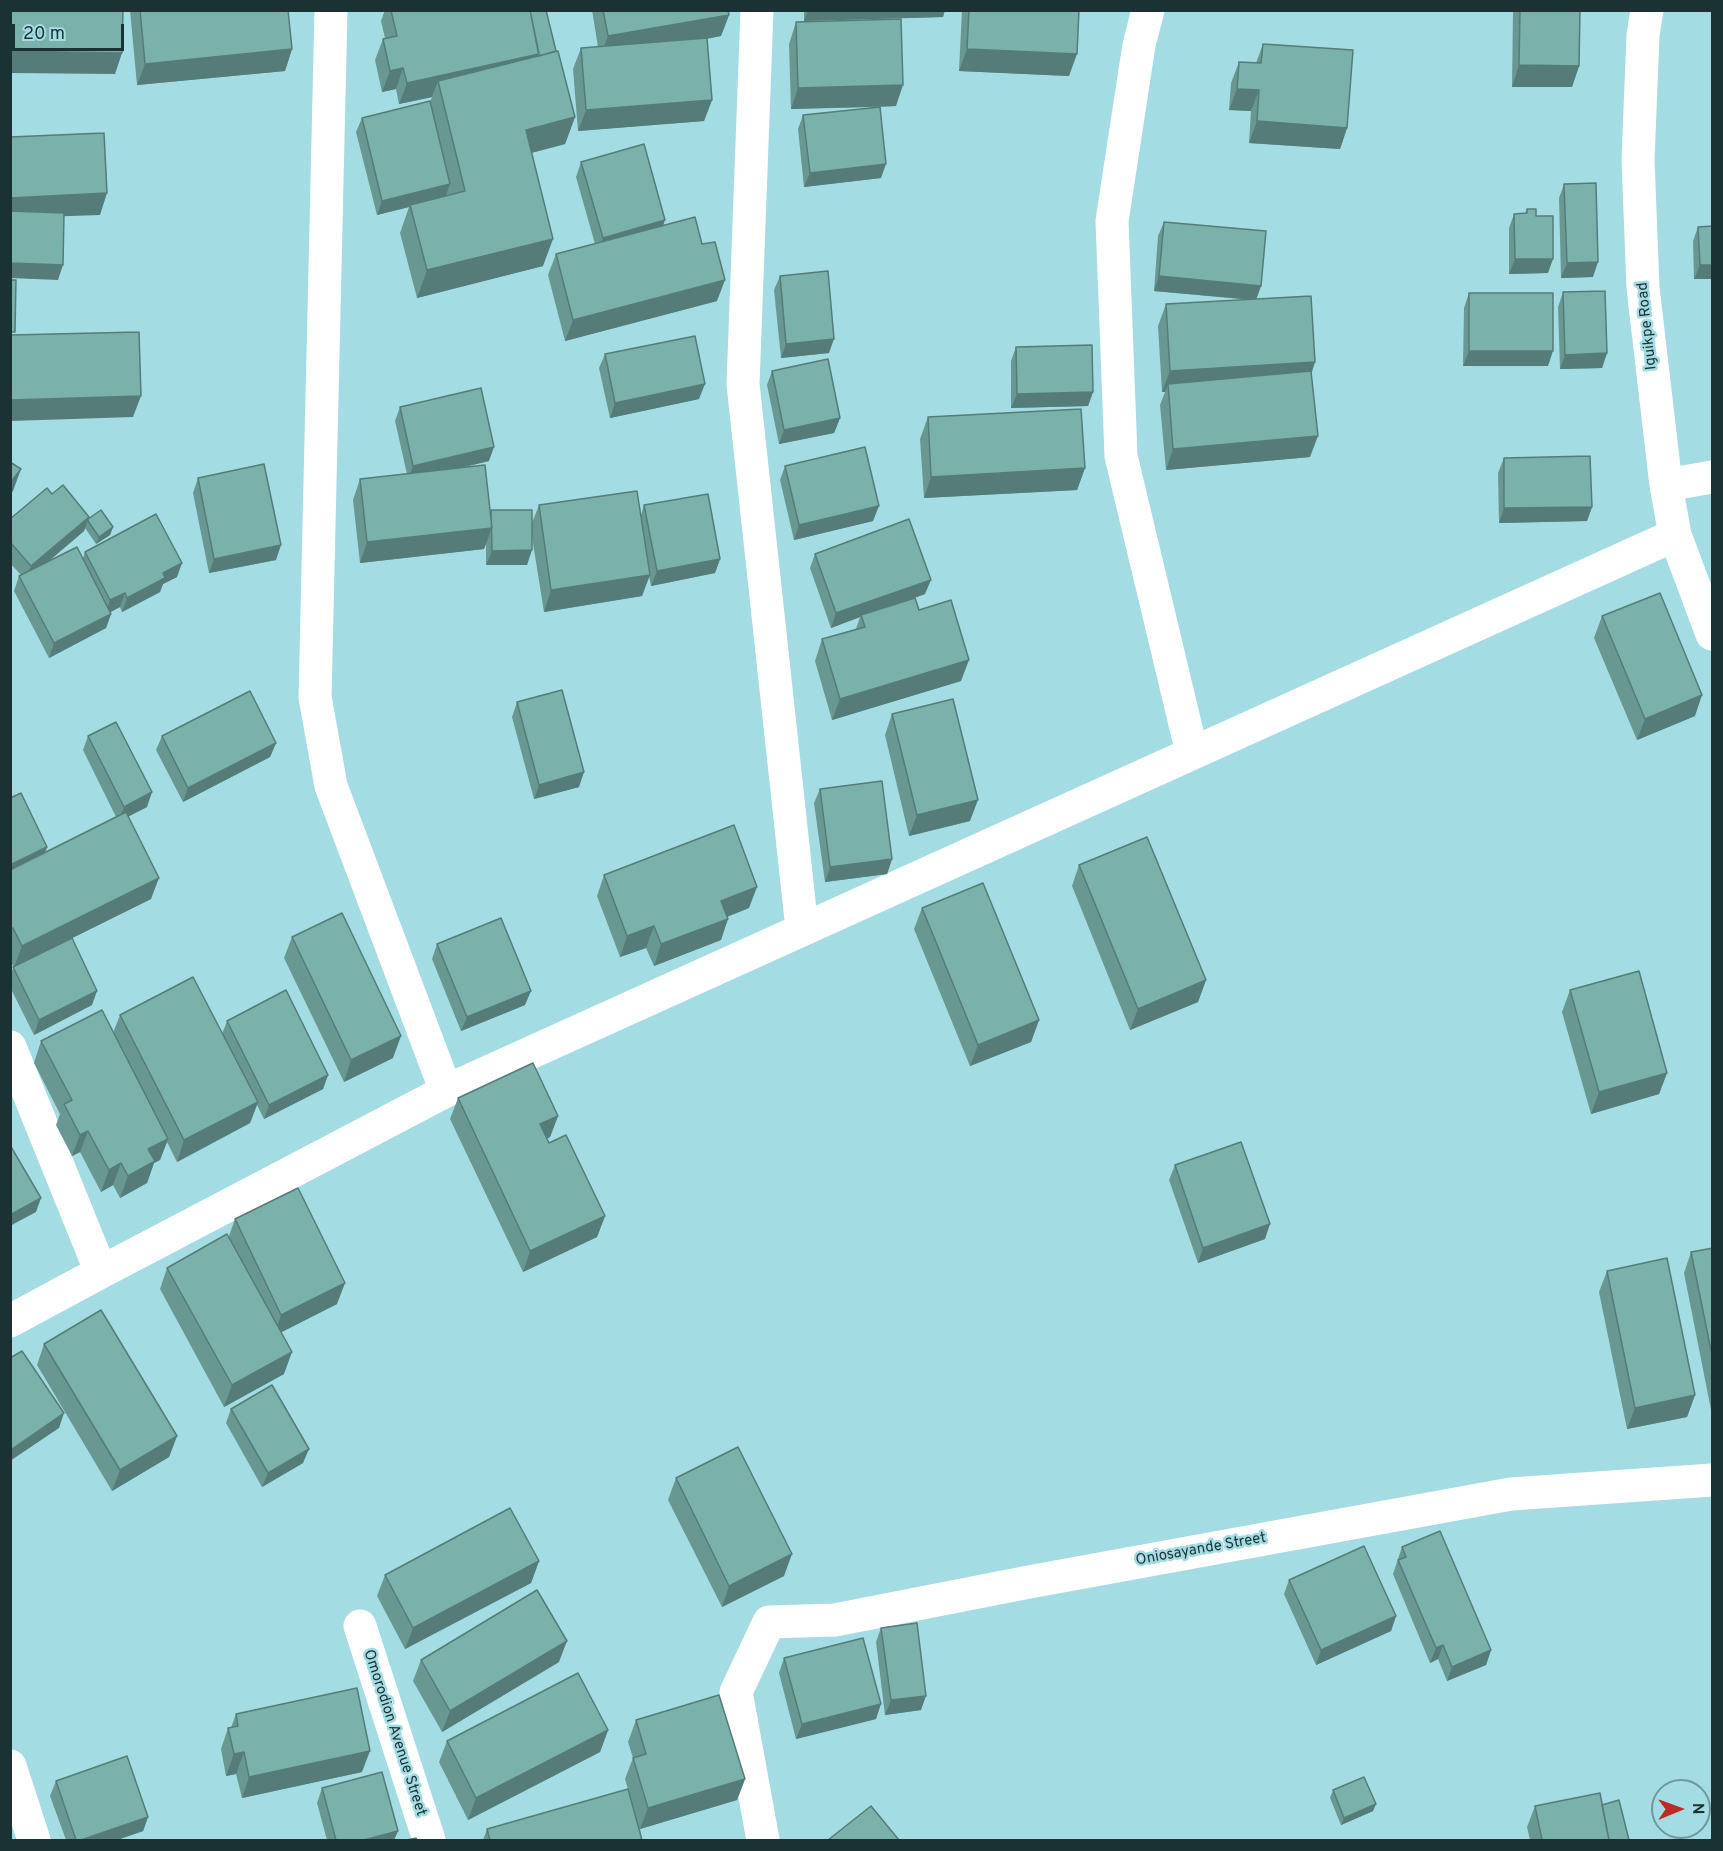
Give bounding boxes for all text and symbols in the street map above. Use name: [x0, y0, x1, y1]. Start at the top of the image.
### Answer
scale bar: [15, 12, 128, 50]
text: 20 m: [23, 23, 65, 46]
street label: Iguikpe Road: [1634, 281, 1662, 371]
street label: Oniosayande Street: [1134, 1530, 1268, 1570]
street label: Omorodion Avenue Street: [359, 1648, 429, 1818]
north arrow: [1651, 1779, 1711, 1839]
text: N: [1687, 1803, 1707, 1815]

